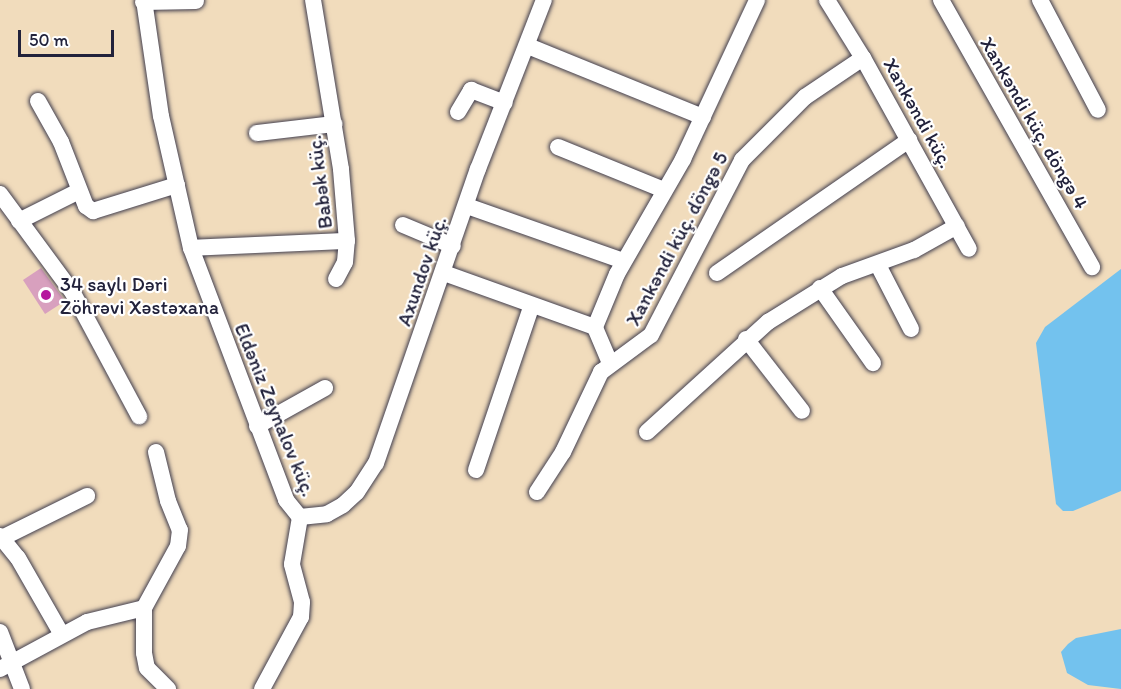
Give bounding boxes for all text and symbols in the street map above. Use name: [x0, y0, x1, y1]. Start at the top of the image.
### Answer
scale bar: [21, 18, 117, 56]
text: 50 m: [29, 29, 69, 51]
street label: Xankəndi küç. döngə 4: [975, 32, 1093, 214]
street label: Xankəndi küç.: [878, 54, 958, 172]
street label: Babək küç.: [302, 134, 338, 230]
street label: Xankəndi küç. döngə 5: [621, 148, 733, 330]
street label: Axundov küç.: [392, 213, 452, 329]
place label: 34 saylı Dəri Zöhrəvi Xəstəxana: [60, 272, 219, 319]
marker: 34 saylı Dəri Zöhrəvi Xəstəxana: [37, 286, 55, 304]
street label: Eldəniz Zeynalov küç.: [230, 320, 320, 500]

